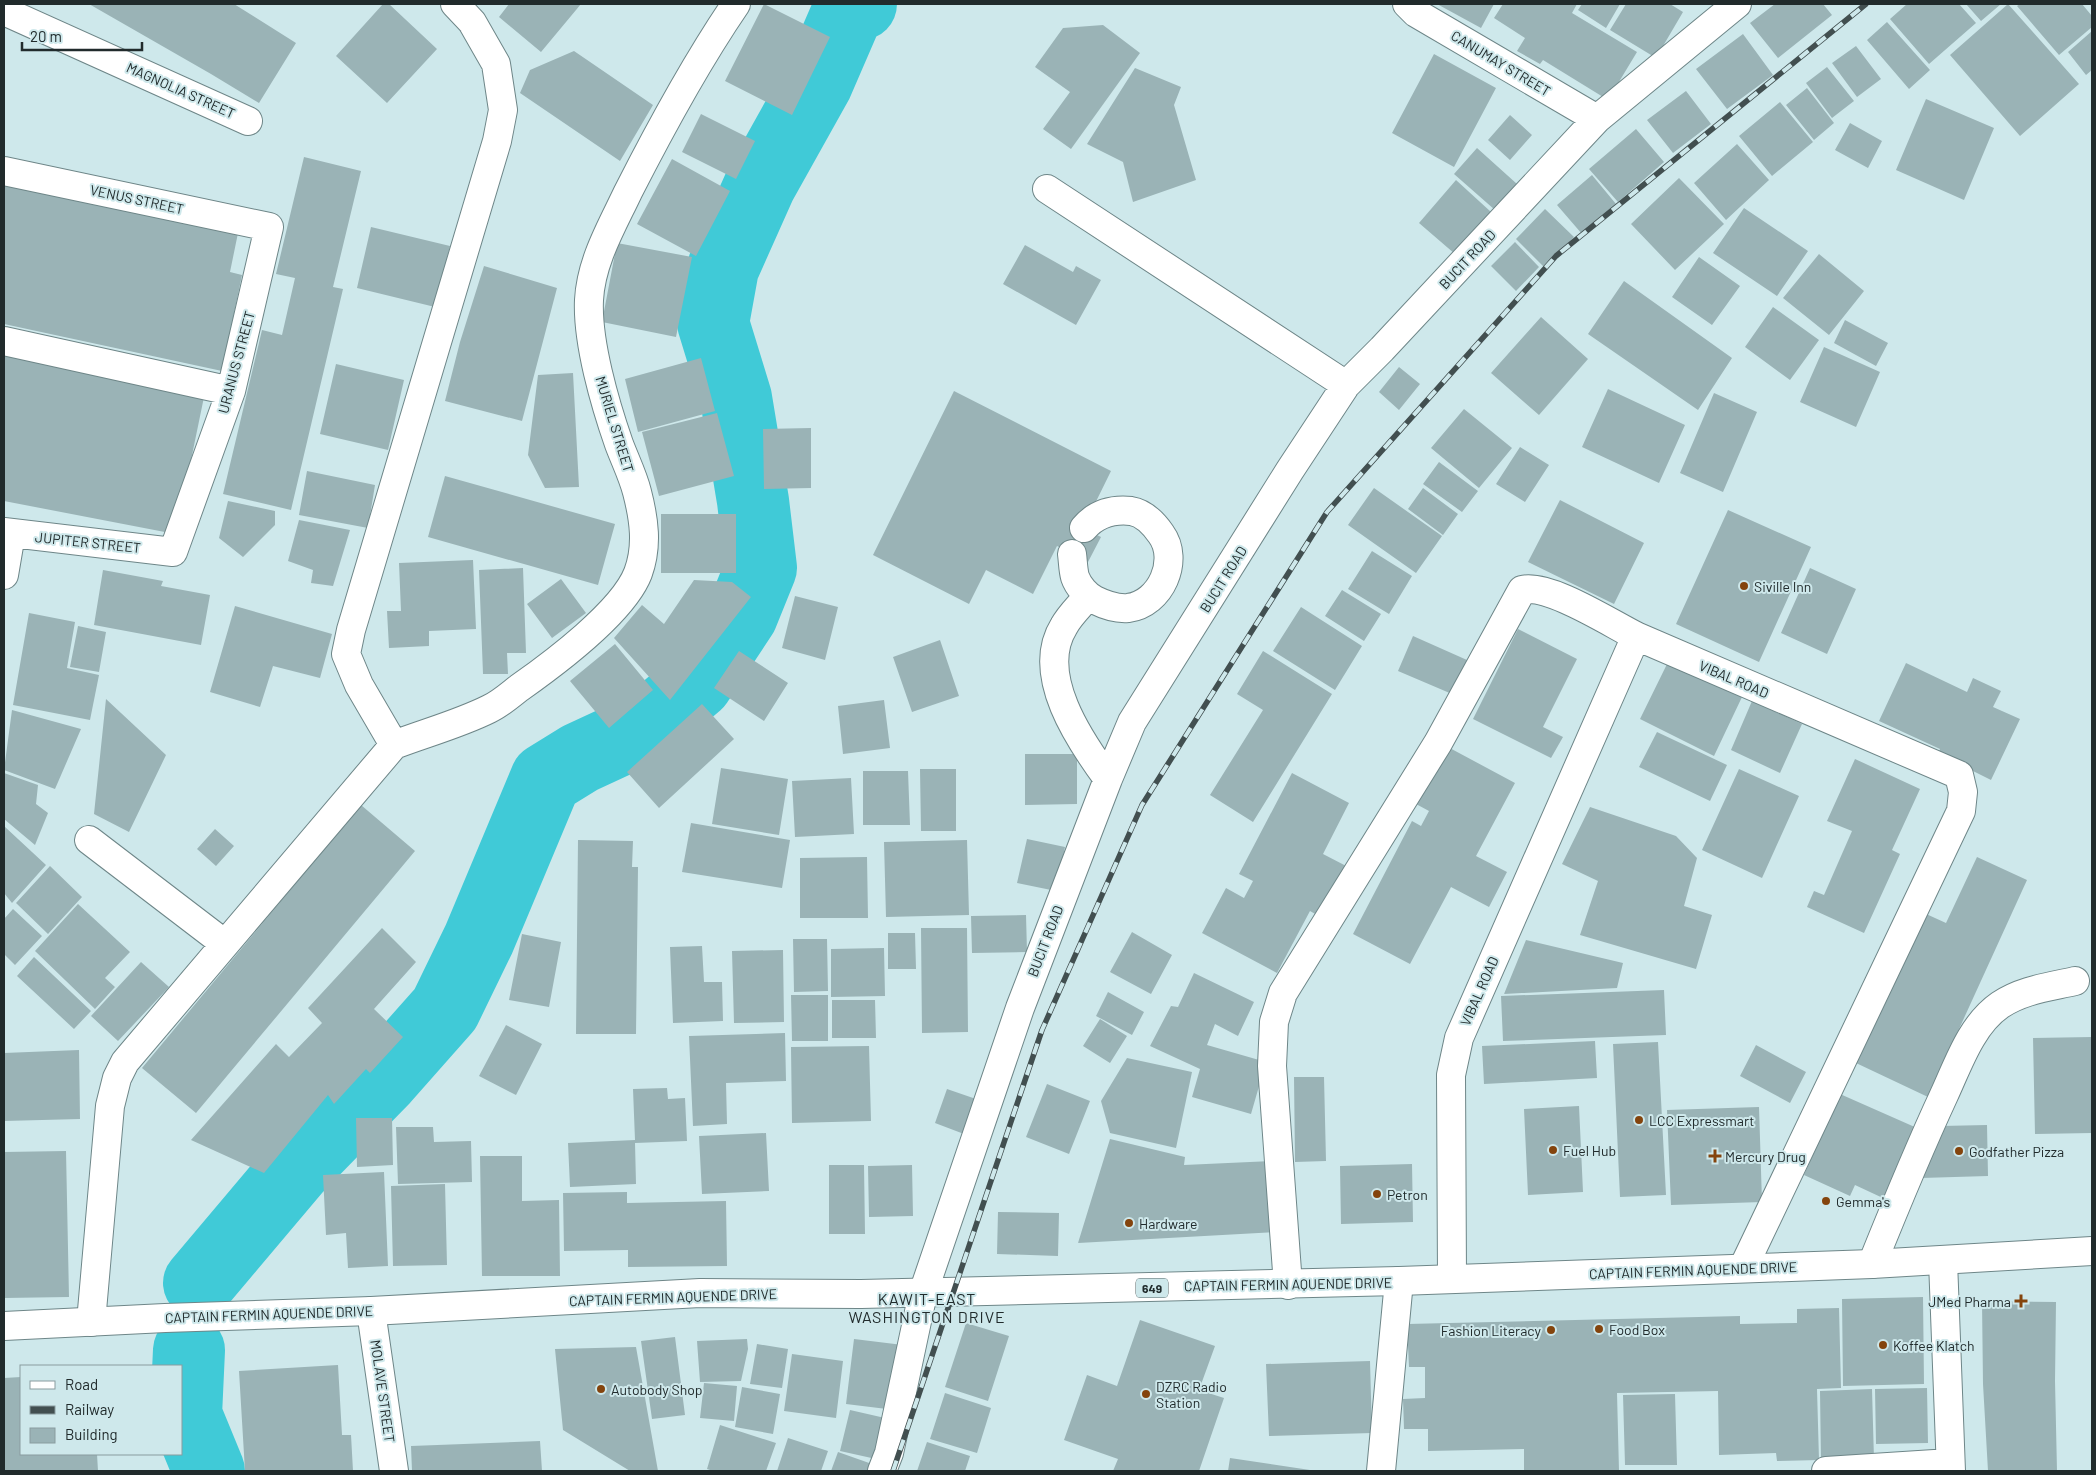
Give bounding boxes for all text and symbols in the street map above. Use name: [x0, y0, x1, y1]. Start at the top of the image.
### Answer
scale bar: [22, 20, 142, 52]
text: 20 m: [30, 27, 62, 45]
street label: CANUMAY STREET: [1448, 27, 1554, 99]
street label: MAGNOLIA STREET: [124, 58, 238, 122]
street label: VENUS STREET: [89, 181, 185, 217]
street label: BUCIT ROAD: [1435, 226, 1499, 292]
street label: URANUS STREET: [214, 309, 258, 415]
street label: MURIEL STREET: [592, 374, 638, 474]
street label: JUPITER STREET: [34, 528, 142, 556]
street label: BUCIT ROAD: [1196, 543, 1250, 615]
place label: Siville Inn: [1754, 578, 1811, 595]
marker: Siville Inn: [1738, 580, 1750, 592]
street label: VIBAL ROAD: [1697, 657, 1771, 701]
street label: BUCIT ROAD: [1024, 903, 1066, 979]
street label: VIBAL ROAD: [1456, 954, 1502, 1028]
place label: LCC Expressmart: [1649, 1112, 1754, 1129]
marker: LCC Expressmart: [1633, 1114, 1645, 1126]
place label: Fuel Hub: [1563, 1142, 1616, 1159]
place label: Godfather Pizza: [1969, 1143, 2064, 1160]
marker: Fuel Hub: [1547, 1144, 1559, 1156]
marker: Godfather Pizza: [1953, 1145, 1965, 1157]
place label: Mercury Drug: [1725, 1148, 1806, 1165]
marker: Mercury Drug: [1709, 1150, 1721, 1162]
place label: Petron: [1387, 1186, 1428, 1203]
marker: Petron: [1371, 1188, 1383, 1200]
place label: Gemma's: [1836, 1193, 1890, 1210]
marker: Gemma's: [1820, 1195, 1832, 1207]
place label: Hardware: [1139, 1215, 1198, 1232]
marker: Hardware: [1123, 1217, 1135, 1229]
street label: CAPTAIN FERMIN AQUENDE DRIVE: [1589, 1258, 1797, 1282]
street label: CAPTAIN FERMIN AQUENDE DRIVE: [1184, 1274, 1392, 1294]
road number: 649: [1136, 1278, 1168, 1298]
street label: CAPTAIN FERMIN AQUENDE DRIVE: [569, 1285, 777, 1309]
district label: KAWIT-EAST WASHINGTON DRIVE: [848, 1289, 1006, 1326]
place label: JMed Pharma: [1928, 1293, 2011, 1310]
marker: JMed Pharma: [2015, 1295, 2027, 1307]
street label: CAPTAIN FERMIN AQUENDE DRIVE: [165, 1302, 373, 1326]
place label: Food Box: [1609, 1321, 1665, 1338]
place label: Fashion Literacy: [1441, 1322, 1542, 1339]
marker: Food Box: [1593, 1323, 1605, 1335]
marker: Fashion Literacy: [1545, 1324, 1557, 1336]
place label: Koffee Klatch: [1893, 1337, 1975, 1354]
street label: MOLAVE STREET: [367, 1338, 399, 1444]
marker: Koffee Klatch: [1877, 1339, 1889, 1351]
legend: [20, 1365, 182, 1455]
text: Road: [65, 1375, 98, 1393]
place label: DZRC Radio Station: [1156, 1378, 1227, 1411]
place label: Autobody Shop: [611, 1381, 703, 1398]
marker: Autobody Shop: [595, 1383, 607, 1395]
marker: DZRC Radio Station: [1140, 1388, 1152, 1400]
text: Railway: [65, 1400, 114, 1418]
text: Building: [65, 1425, 118, 1443]

